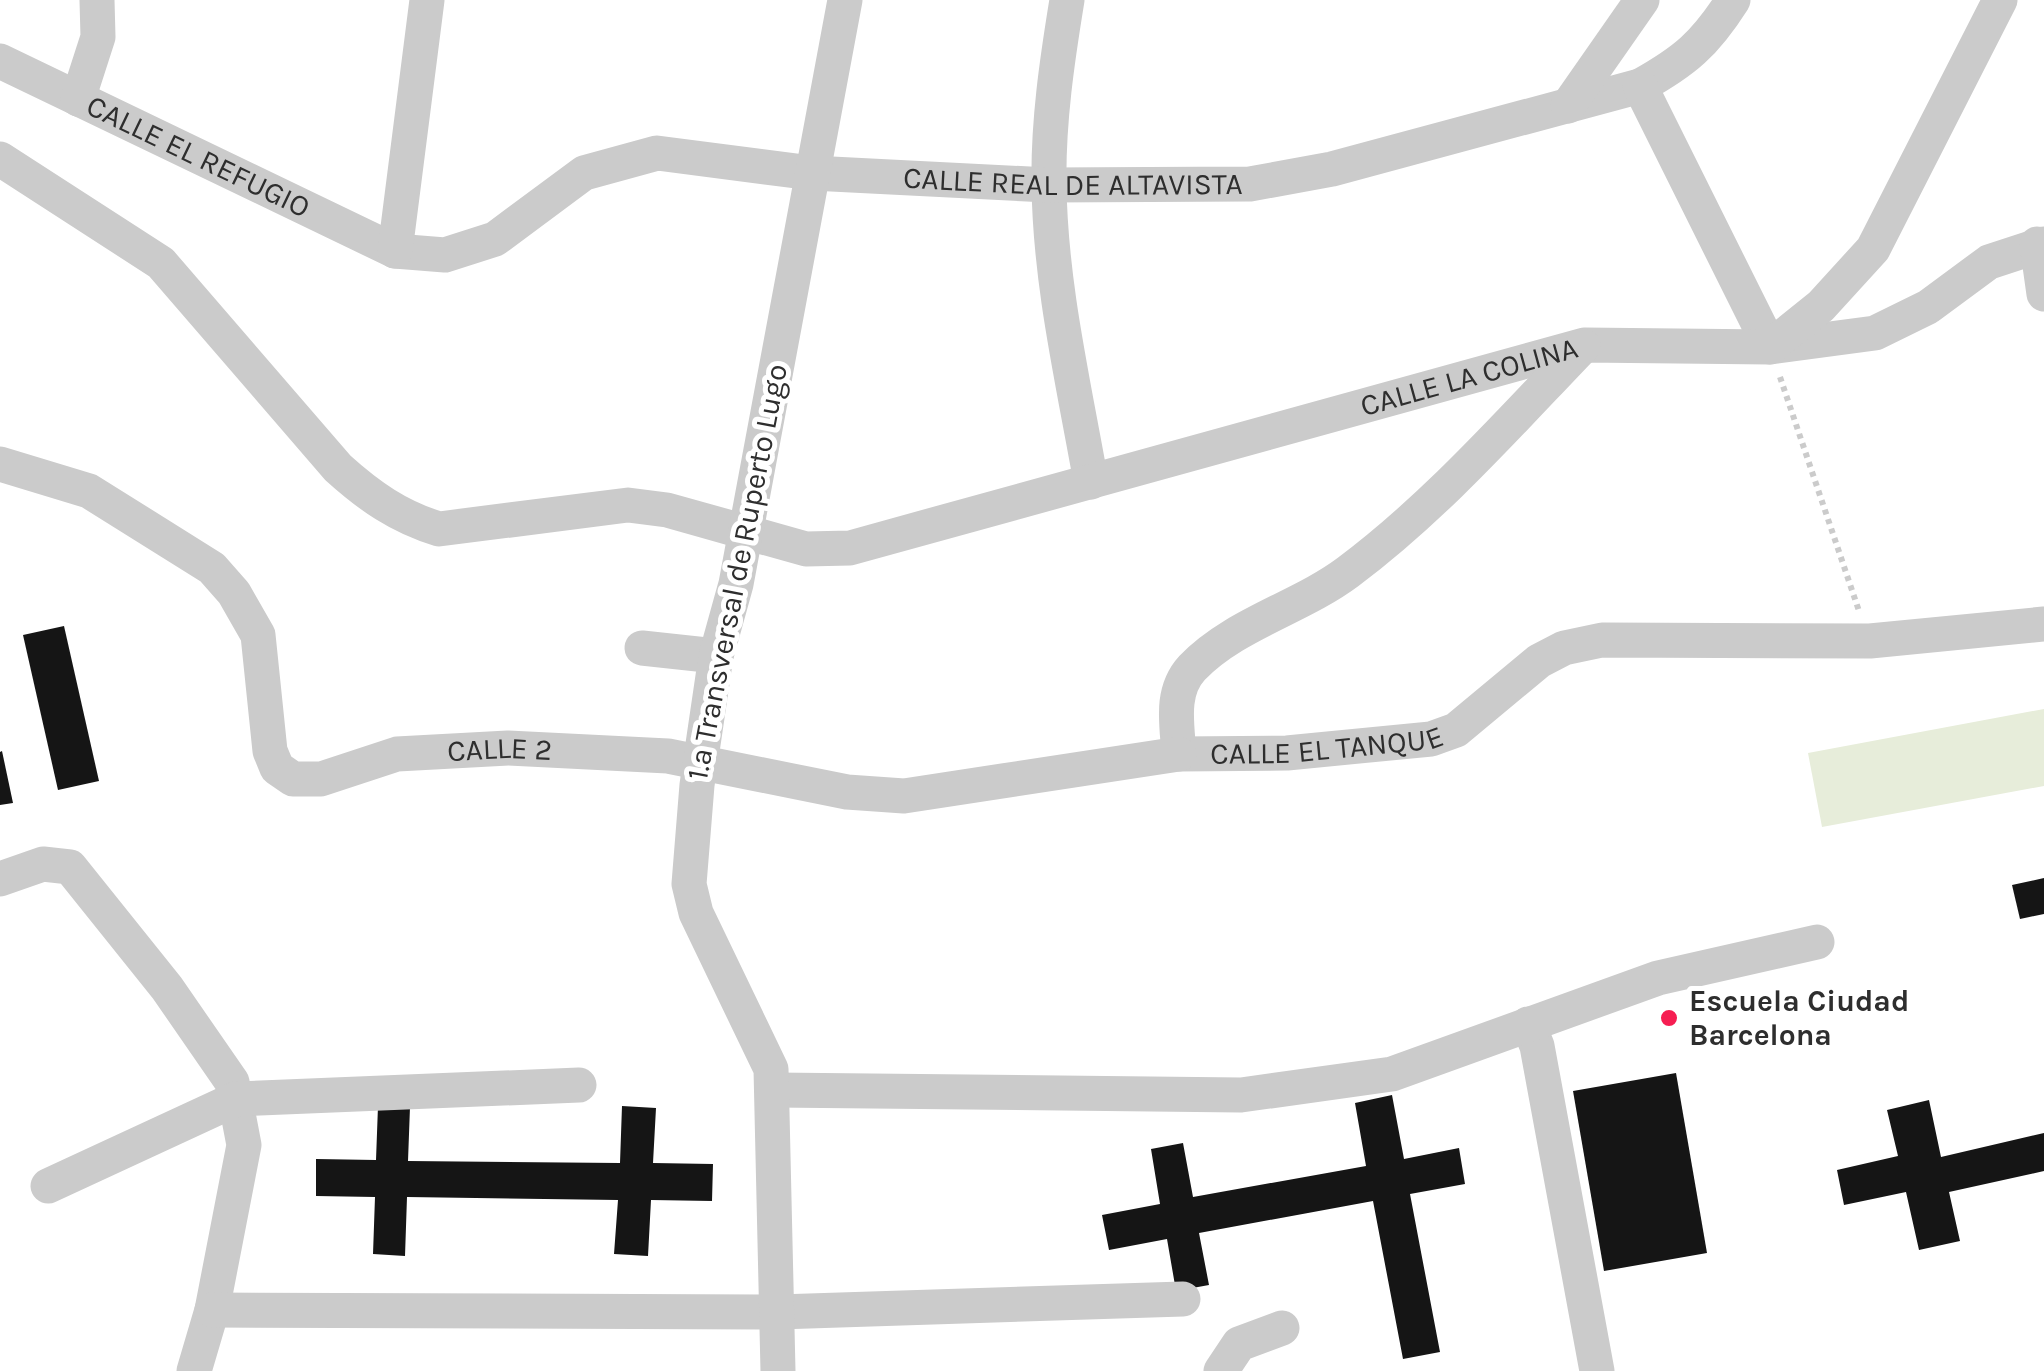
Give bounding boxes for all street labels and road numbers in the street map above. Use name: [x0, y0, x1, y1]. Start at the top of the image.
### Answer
street label: CALLE EL REFUGIO: [81, 87, 316, 225]
street label: CALLE REAL DE ALTAVISTA: [902, 160, 1243, 203]
street label: CALLE LA COLINA: [1356, 330, 1582, 424]
street label: 1.ª Transversal de Ruperto Lugo: [679, 361, 795, 783]
street label: CALLE EL TANQUE: [1210, 718, 1448, 772]
street label: CALLE 2: [446, 730, 553, 769]

